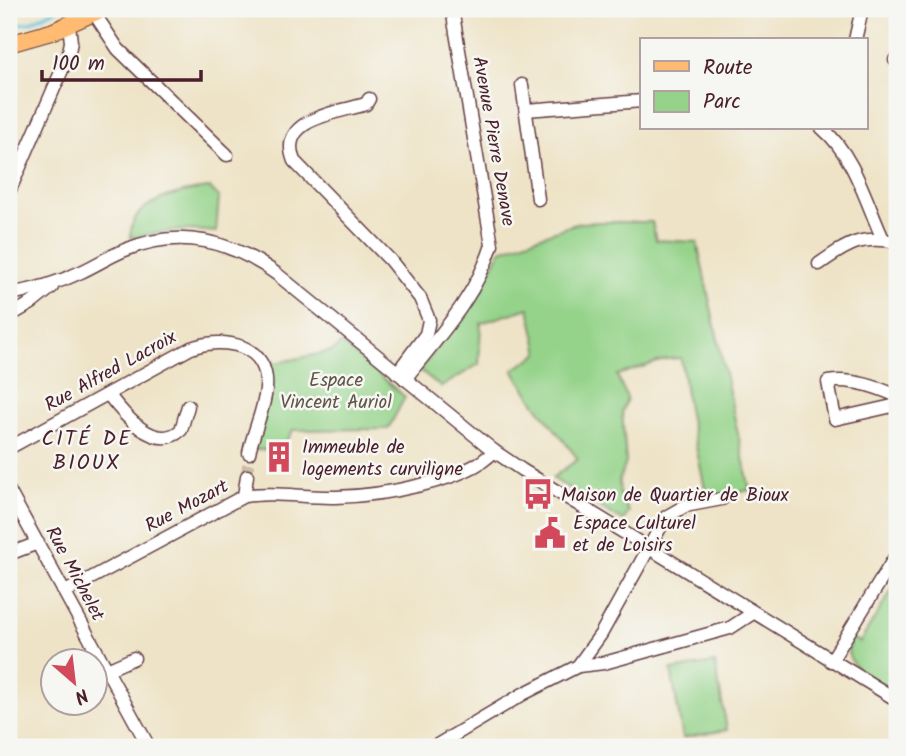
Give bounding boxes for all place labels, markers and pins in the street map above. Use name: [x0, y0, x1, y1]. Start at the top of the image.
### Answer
place label: Immeuble de logements curviligne: [302, 433, 463, 485]
building icon: Immeuble de logements curviligne: [262, 440, 296, 474]
bus stop icon: Maison de Quartier de Bioux: [521, 477, 555, 511]
place label: Maison de Quartier de Bioux: [561, 481, 789, 511]
place label: Espace Culturel et de Loisirs: [573, 509, 696, 561]
public building icon: Espace Culturel et de Loisirs: [533, 516, 567, 550]

